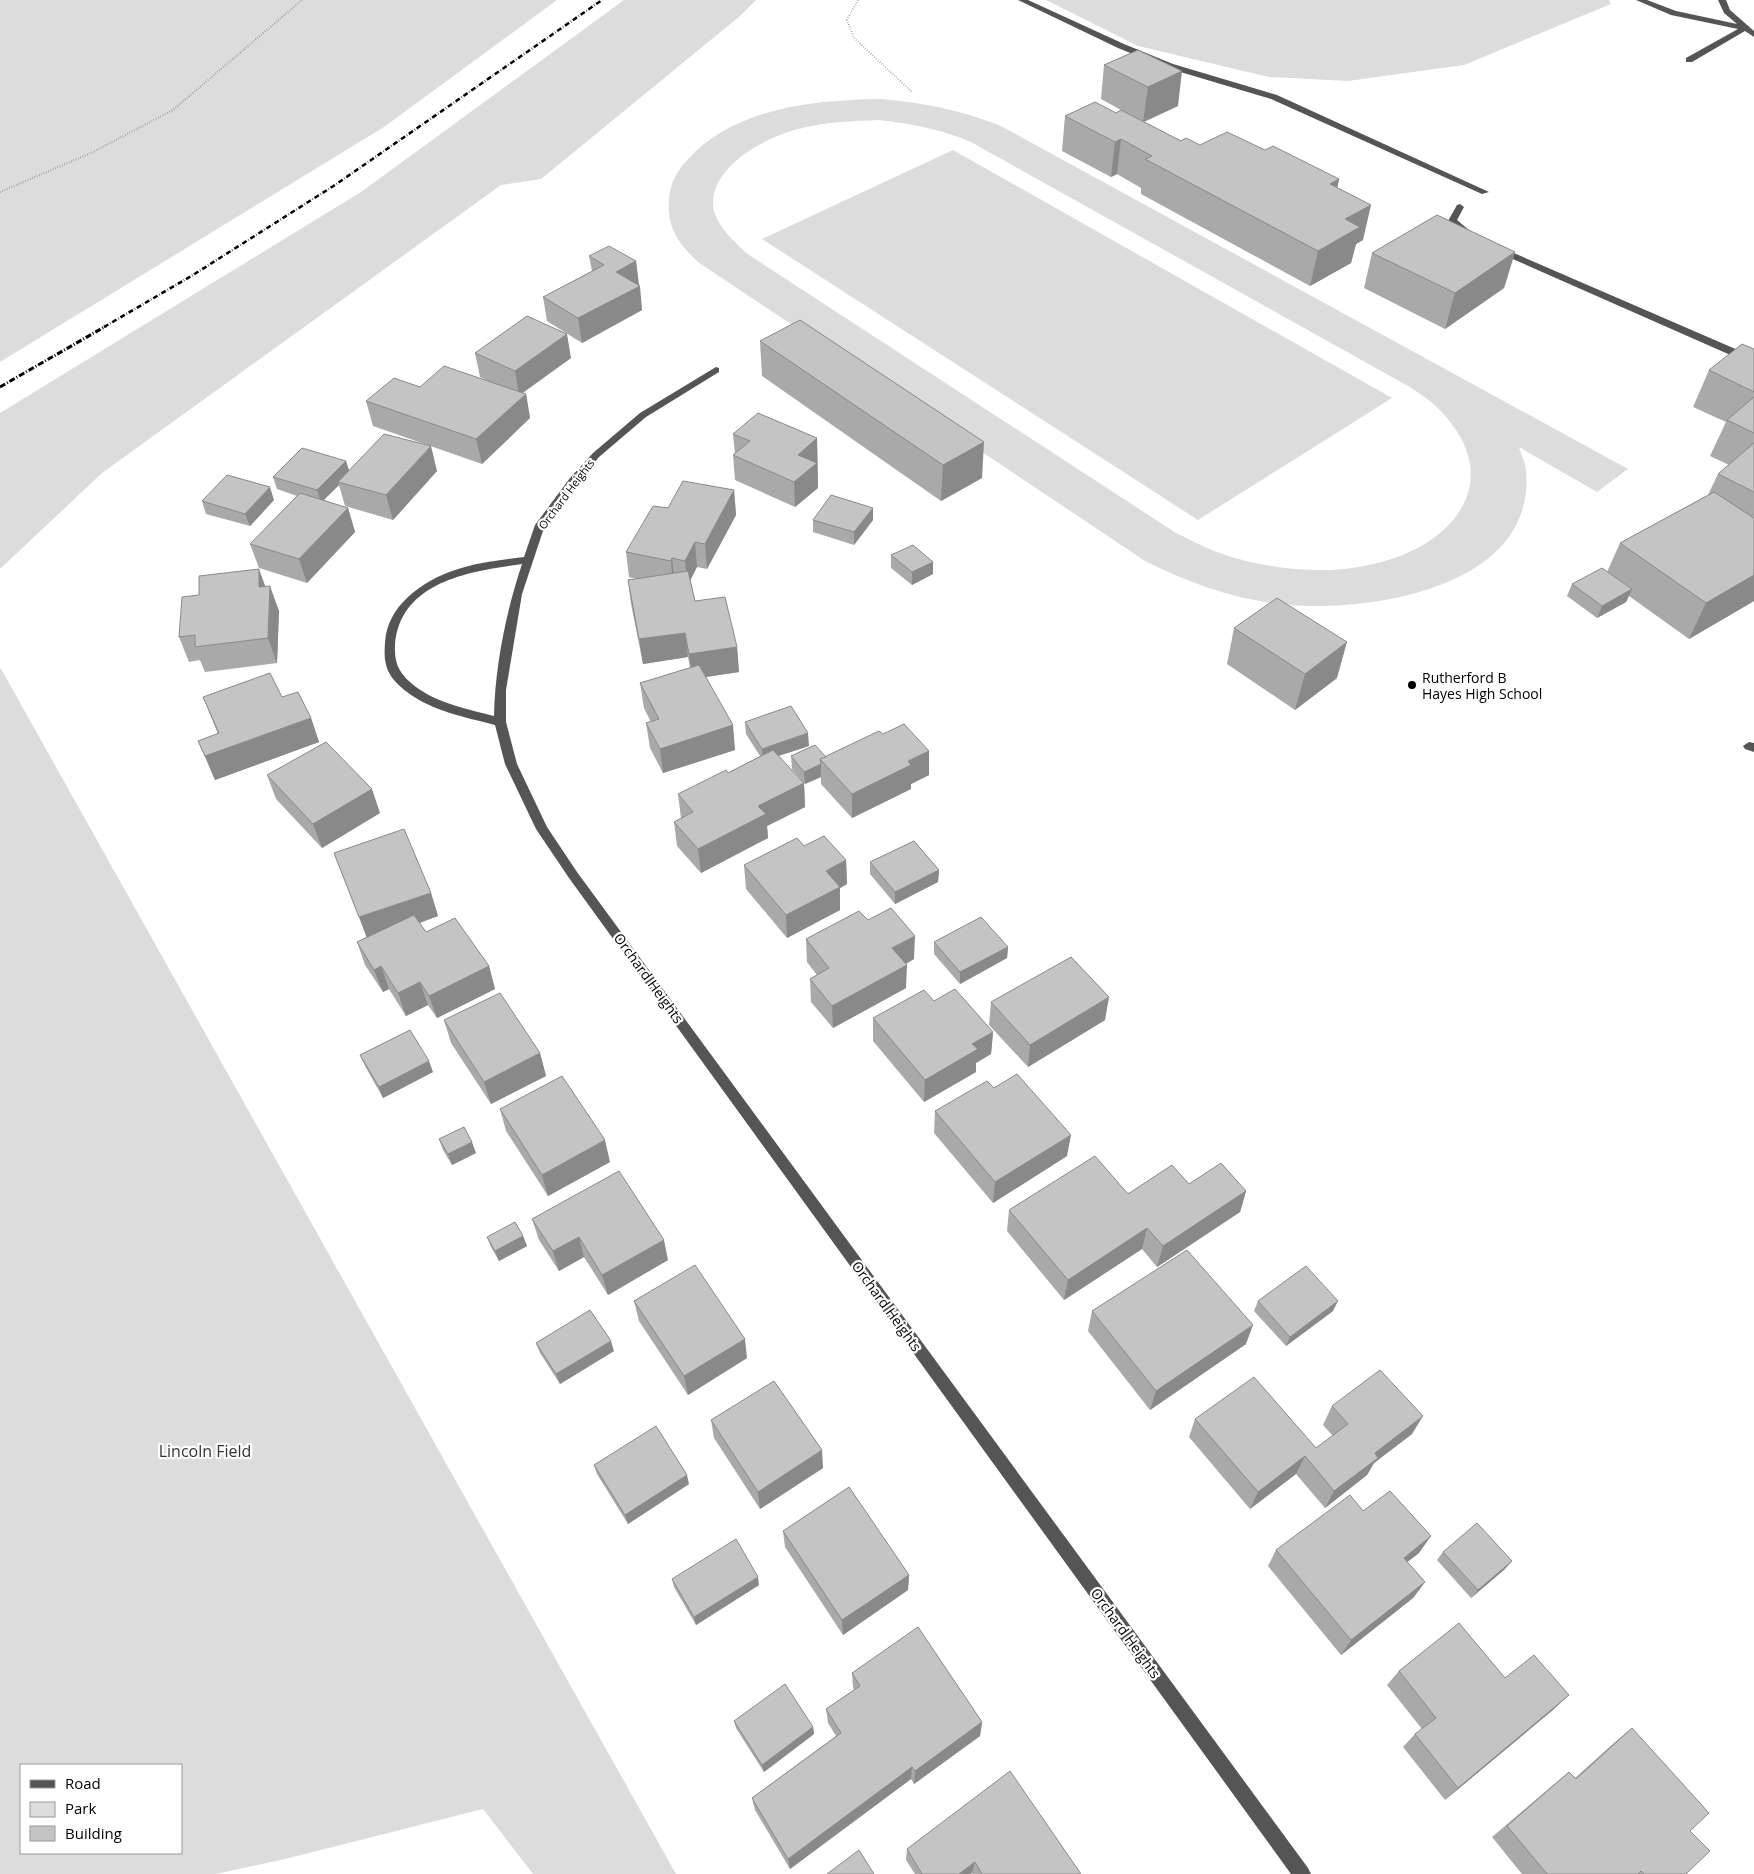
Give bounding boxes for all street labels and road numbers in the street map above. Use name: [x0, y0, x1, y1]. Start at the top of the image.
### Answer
street label: Orchard Heights: [535, 456, 597, 532]
street label: Orchard Heights: [610, 929, 688, 1027]
street label: Orchard Heights: [848, 1257, 926, 1355]
street label: Orchard Heights: [1087, 1584, 1165, 1682]

